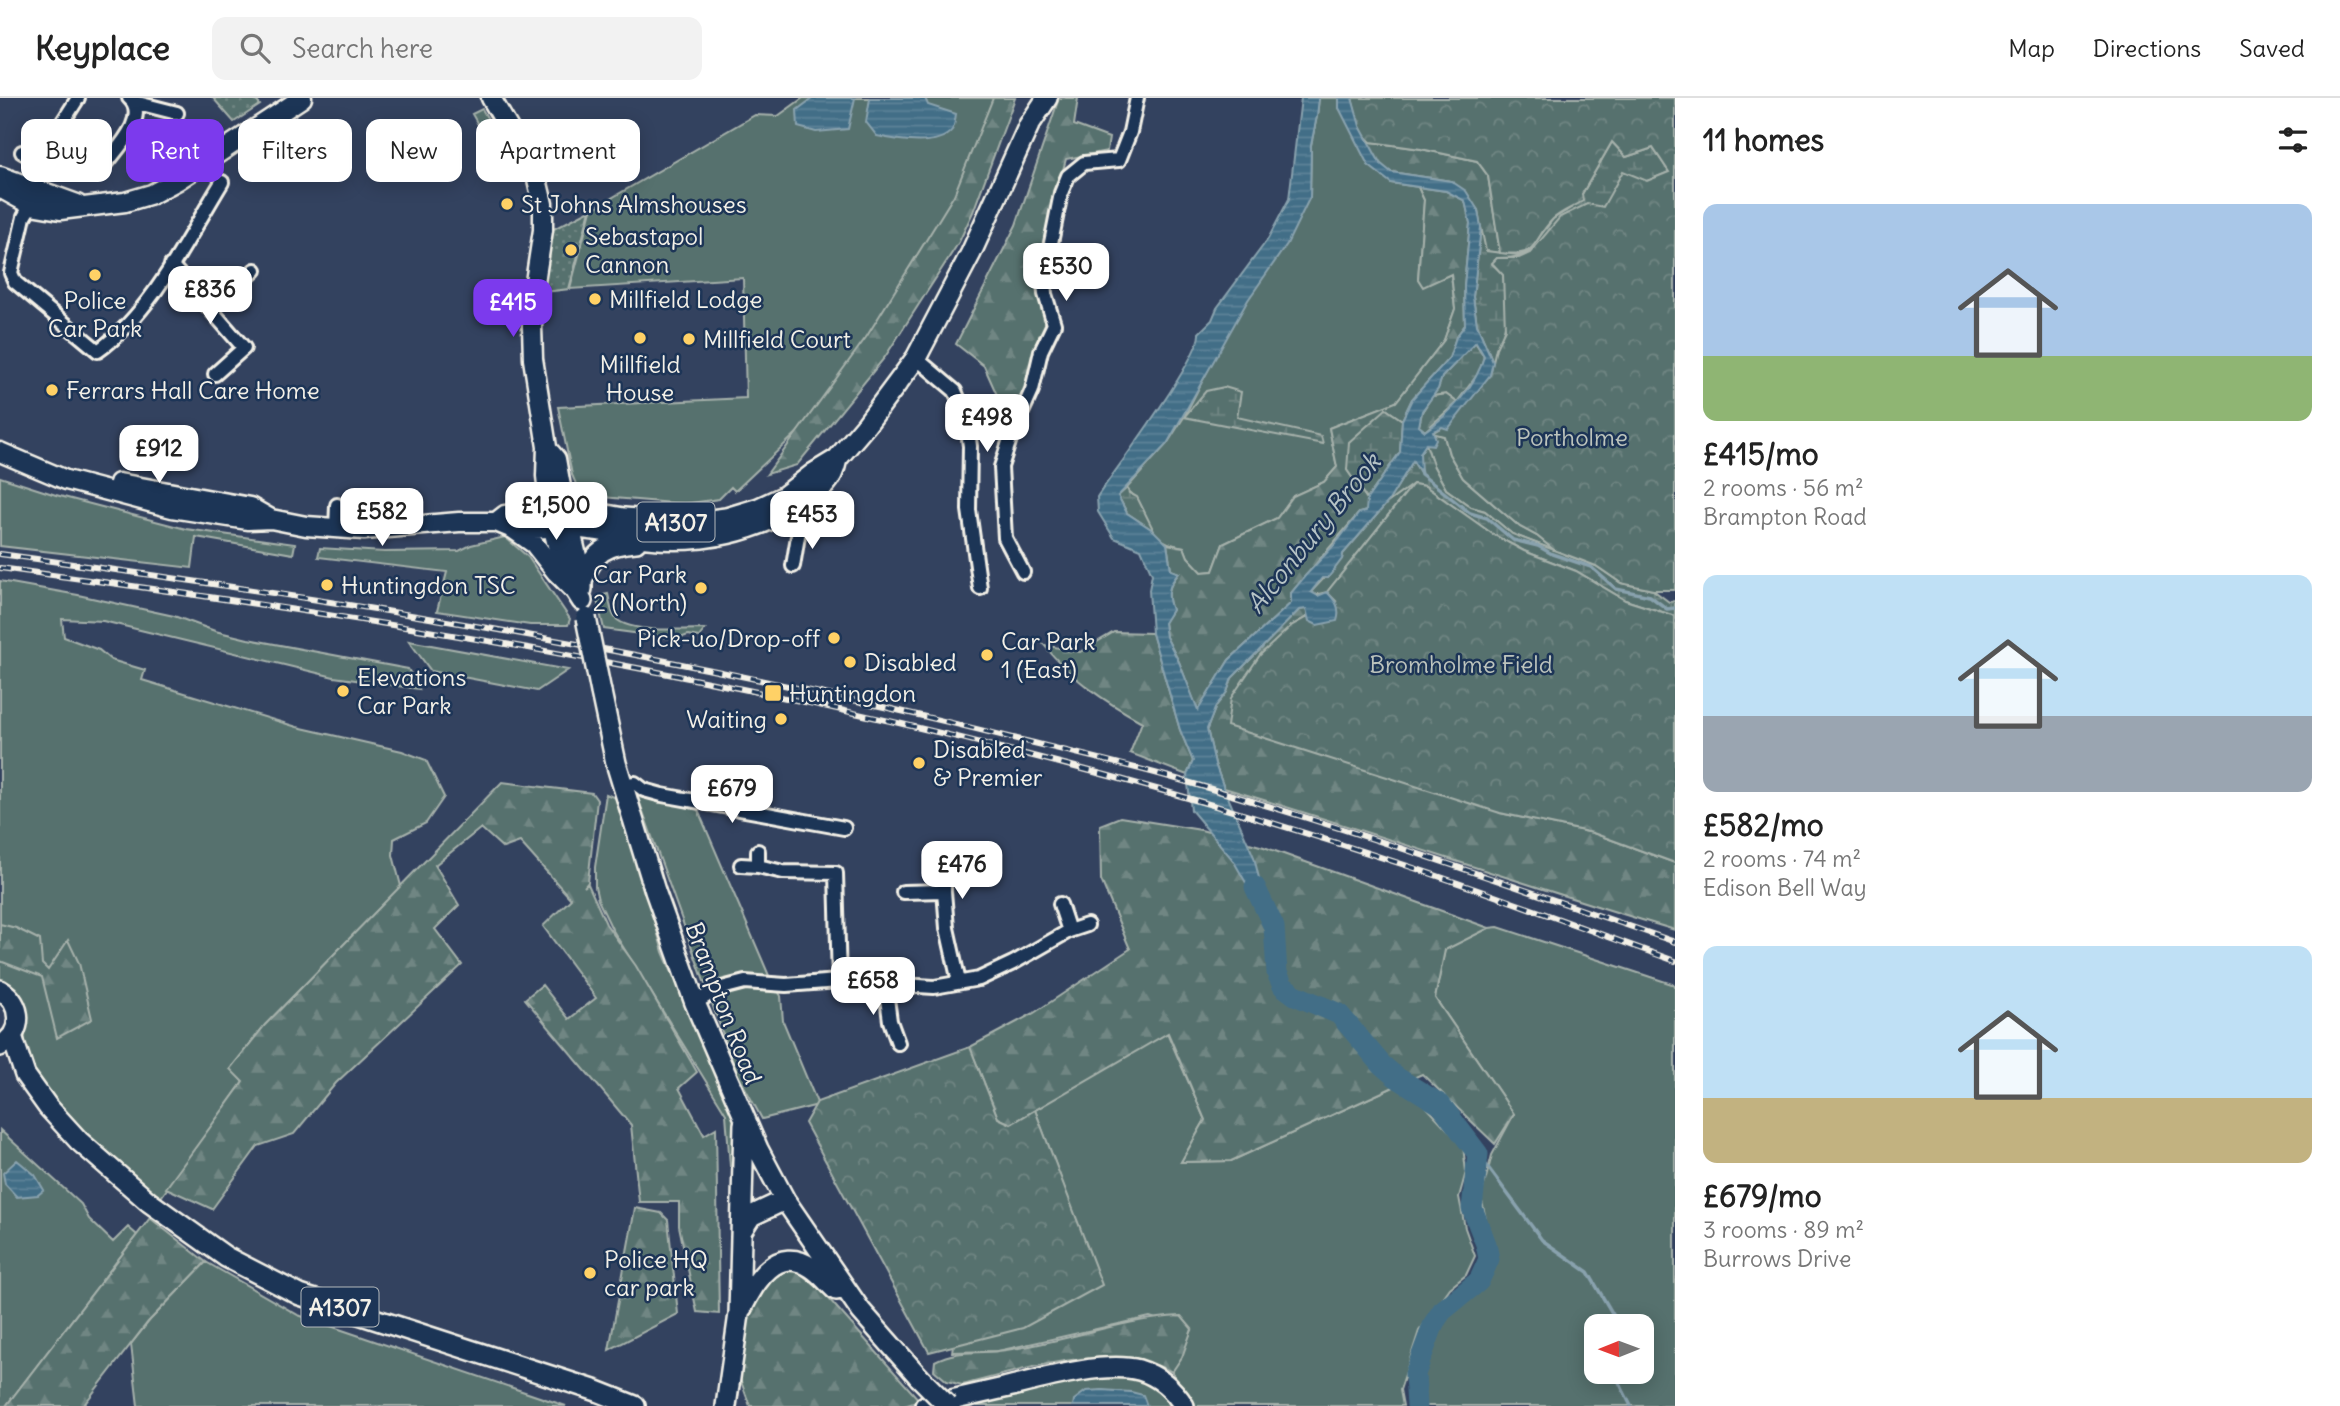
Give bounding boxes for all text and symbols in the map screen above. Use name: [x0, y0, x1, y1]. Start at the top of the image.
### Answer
search box: [212, 17, 702, 80]
text: Keyplace: [35, 27, 170, 69]
icon: search: [236, 29, 274, 67]
text: Search here: [292, 32, 433, 65]
text: Map: [2008, 33, 2055, 63]
text: Directions: [2093, 33, 2201, 63]
text: Saved: [2239, 33, 2305, 63]
chip: Buy: [21, 119, 112, 182]
chip: Rent: [126, 119, 224, 182]
chip: Filters: [238, 119, 352, 182]
chip: New: [366, 119, 462, 182]
chip: Apartment: [476, 119, 640, 182]
text: 11 homes: [1703, 121, 1824, 159]
icon: filters: [2274, 121, 2312, 159]
place label: St Johns Almshouses: [521, 189, 747, 219]
marker: St Johns Almshouses: [499, 196, 515, 212]
place label: Sebastapol Cannon: [585, 221, 704, 279]
marker: Sebastapol Cannon: [563, 242, 579, 258]
pin: £530: [1025, 244, 1107, 303]
icon: home: [1945, 250, 2071, 376]
text: £530: [1039, 251, 1093, 280]
pin: £836: [169, 266, 251, 326]
marker: Police Car Park: [87, 267, 103, 283]
text: £836: [184, 274, 236, 303]
pin: £415: [472, 280, 554, 339]
place label: Millfield Lodge: [609, 284, 763, 314]
place label: Police Car Park: [48, 285, 142, 343]
text: £415: [489, 287, 537, 316]
marker: Millfield Lodge: [587, 291, 603, 307]
place label: Millfield Court: [703, 324, 851, 354]
marker: Millfield House: [632, 330, 648, 346]
marker: Millfield Court: [681, 331, 697, 347]
place label: Millfield House: [599, 349, 681, 407]
place label: Ferrars Hall Care Home: [66, 375, 320, 405]
marker: Ferrars Hall Care Home: [44, 382, 60, 398]
pin: £498: [946, 394, 1028, 454]
text: £498: [961, 402, 1013, 431]
park label: Portholme: [1516, 422, 1628, 452]
pin: £912: [118, 426, 200, 485]
text: £912: [135, 433, 183, 462]
text: £415/mo: [1703, 435, 1819, 473]
water label: Alconbury Brook: [1238, 445, 1389, 620]
text: 2 rooms · 56 m²: [1703, 473, 1864, 502]
pin: £1,500: [499, 482, 613, 542]
pin: £582: [341, 489, 423, 548]
text: £1,500: [521, 490, 591, 519]
pin: £453: [771, 491, 853, 551]
text: £582: [356, 496, 408, 525]
text: £453: [786, 499, 838, 528]
road number: A1307: [638, 502, 714, 542]
text: Brampton Road: [1703, 502, 1867, 531]
place label: Car Park 2 (North): [593, 559, 687, 617]
place label: Huntingdon TSC: [341, 570, 516, 600]
marker: Huntingdon TSC: [319, 577, 335, 593]
marker: Car Park 2 (North): [693, 580, 709, 596]
icon: home: [1945, 621, 2071, 747]
place label: Pick-uo/Drop-off: [637, 623, 821, 653]
place label: Car Park 1 (East): [1001, 626, 1095, 684]
marker: Pick-uo/Drop-off: [826, 630, 842, 646]
place label: Disabled: [864, 647, 957, 677]
marker: Car Park 1 (East): [979, 647, 995, 663]
park label: Bromholme Field: [1369, 649, 1553, 679]
marker: Disabled: [842, 654, 858, 670]
place label: Elevations Car Park: [357, 662, 466, 720]
place label: Huntingdon: [789, 678, 916, 708]
marker: Elevations Car Park: [335, 683, 351, 699]
marker: Huntingdon: [763, 683, 783, 703]
place label: Waiting: [686, 704, 767, 734]
marker: Waiting: [773, 711, 789, 727]
place label: Disabled & Premier: [933, 734, 1043, 792]
marker: Disabled & Premier: [911, 755, 927, 771]
pin: £679: [691, 766, 773, 825]
text: £679: [707, 773, 757, 802]
text: £582/mo: [1703, 806, 1824, 844]
pin: £476: [921, 842, 1003, 901]
text: 2 rooms · 74 m²: [1703, 844, 1861, 873]
text: £476: [937, 849, 987, 878]
text: Edison Bell Way: [1703, 873, 1867, 902]
street label: Brampton Road: [679, 918, 769, 1088]
pin: £658: [832, 958, 914, 1017]
text: £658: [847, 965, 899, 994]
icon: home: [1945, 992, 2071, 1118]
text: £679/mo: [1703, 1177, 1822, 1215]
text: 3 rooms · 89 m²: [1703, 1215, 1864, 1244]
place label: Police HQ car park: [604, 1244, 708, 1302]
text: Burrows Drive: [1703, 1244, 1851, 1273]
marker: Police HQ car park: [582, 1265, 598, 1281]
road number: A1307: [302, 1288, 378, 1326]
north arrow: [1584, 1314, 1654, 1384]
map controls: [1584, 1314, 1654, 1384]

